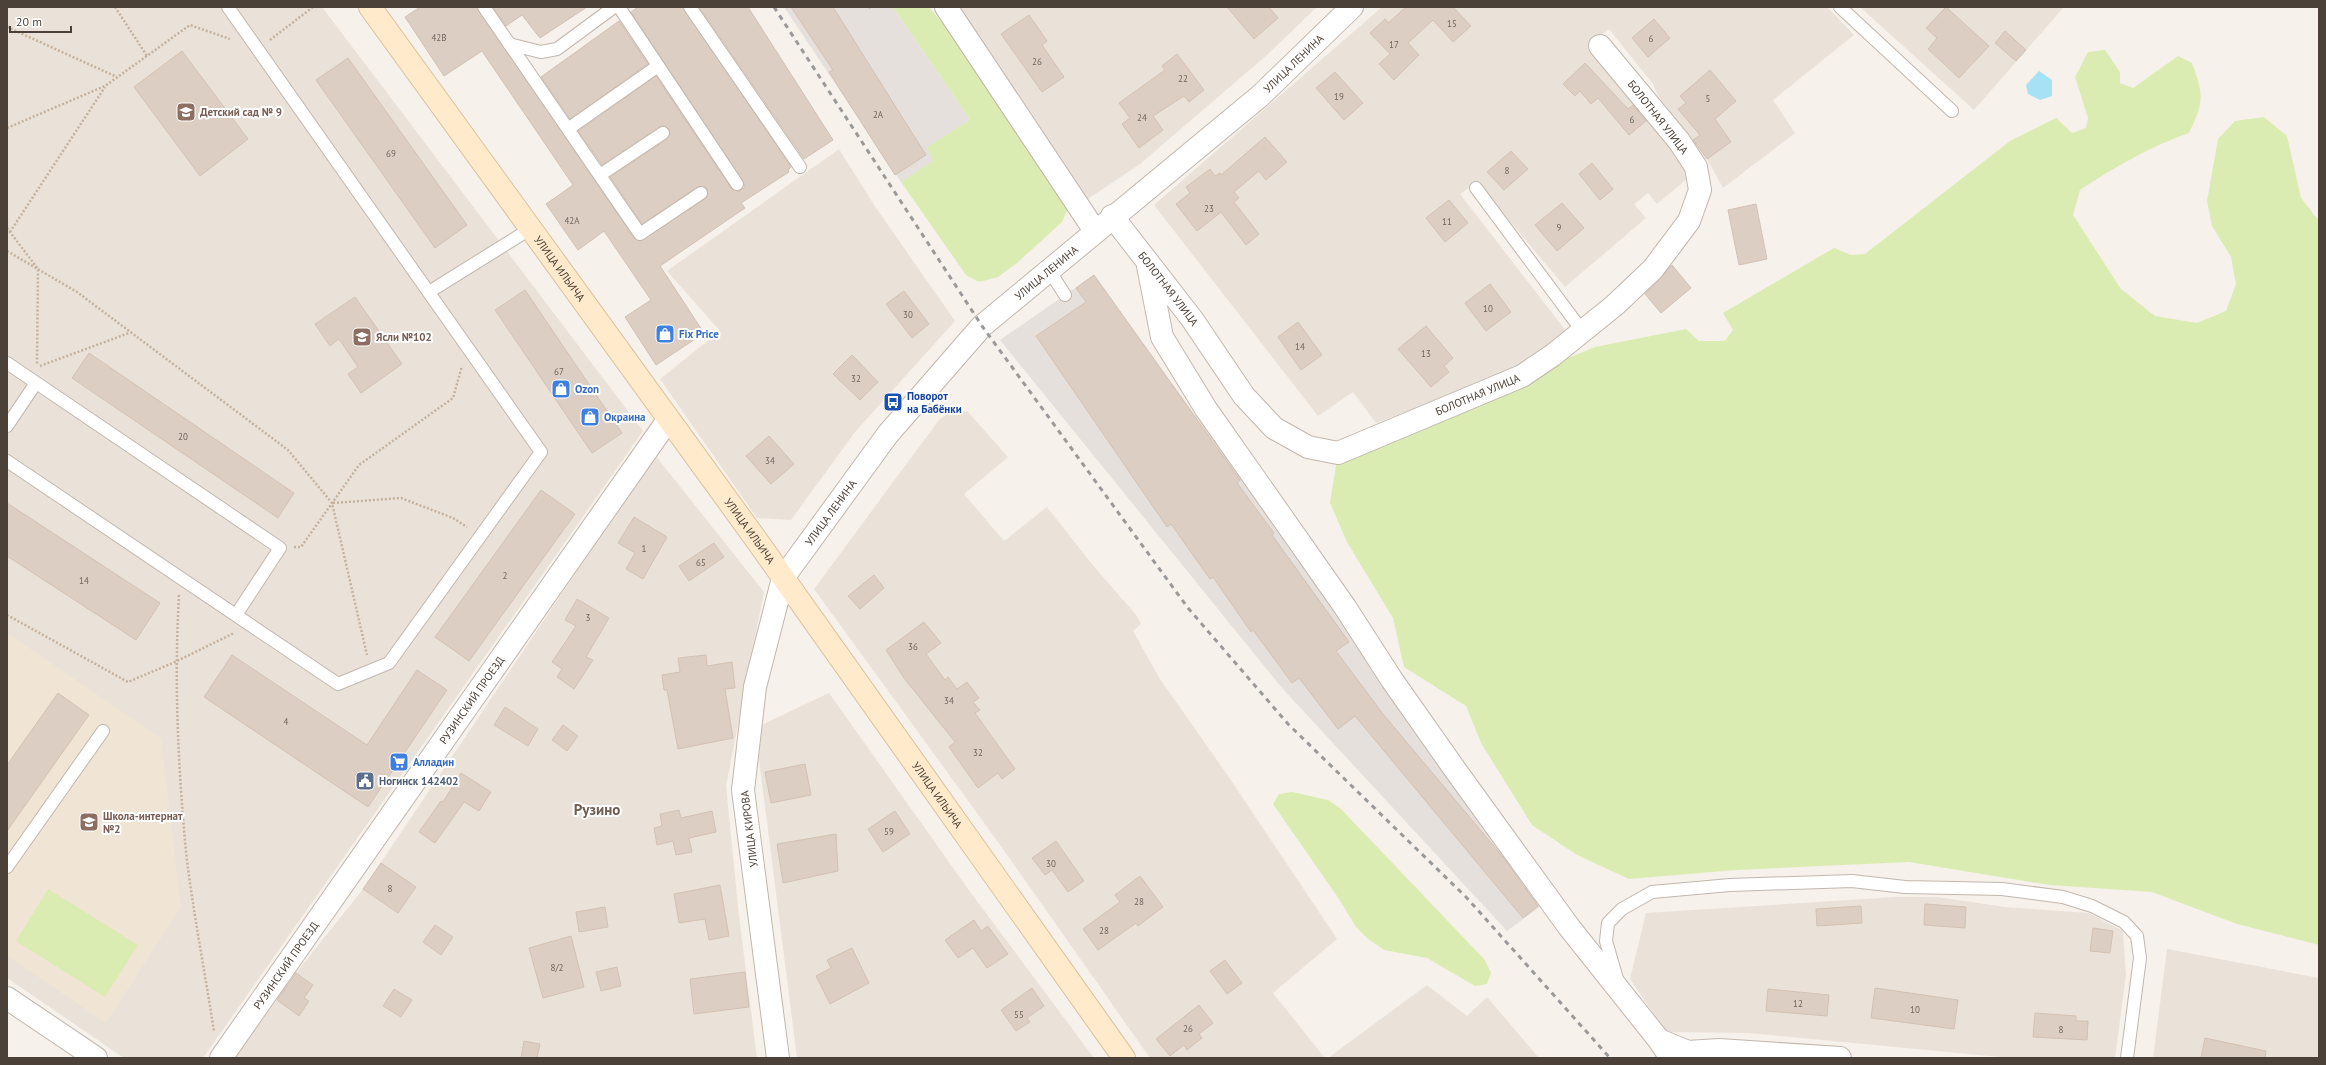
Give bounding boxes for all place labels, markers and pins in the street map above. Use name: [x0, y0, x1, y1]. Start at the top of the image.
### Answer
school or university icon: Детский сад № 9: [175, 101, 197, 123]
place label: Детский сад № 9: [200, 105, 282, 119]
shop icon: Fix Price: [654, 323, 676, 345]
school or university icon: Ясли №102: [351, 326, 373, 348]
place label: Fix Price: [679, 327, 719, 341]
place label: Ясли №102: [376, 330, 432, 344]
shop icon: Ozon: [550, 378, 572, 400]
place label: Ozon: [575, 382, 599, 396]
place label: Поворот на Бабёнки: [907, 389, 962, 416]
bus stop icon: Поворот на Бабёнки: [882, 391, 904, 413]
shop icon: Окраина: [579, 406, 601, 428]
place label: Окраина: [604, 410, 646, 424]
supermarket icon: Алладин: [388, 751, 410, 773]
place label: Алладин: [413, 755, 454, 769]
public building icon: Ногинск 142402: [354, 770, 376, 792]
place label: Ногинск 142402: [379, 774, 458, 788]
place label: Школа-интернат №2: [103, 809, 183, 836]
school or university icon: Школа-интернат №2: [78, 811, 100, 833]

